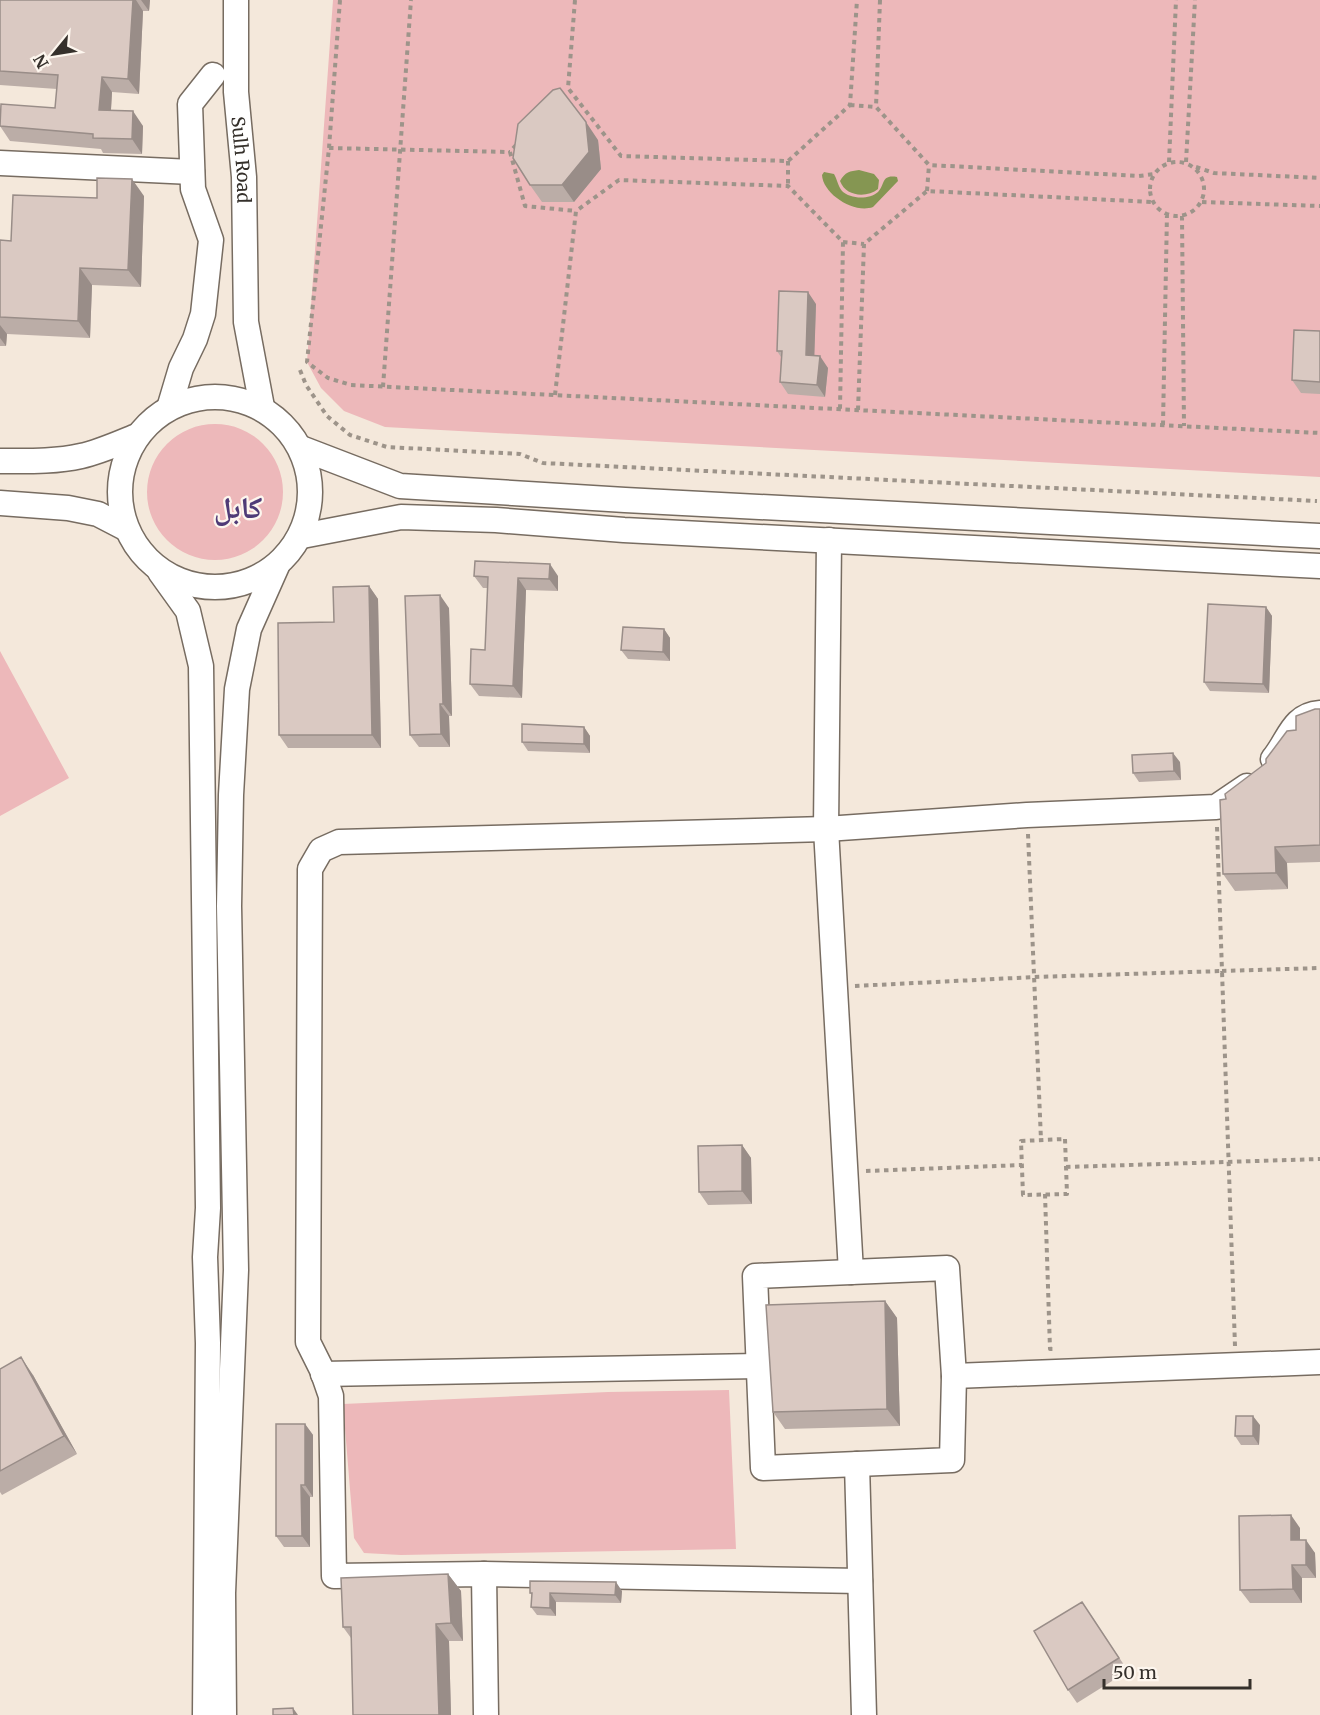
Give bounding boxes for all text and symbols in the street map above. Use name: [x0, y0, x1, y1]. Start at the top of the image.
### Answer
north arrow: [24, 24, 84, 84]
text: N: [29, 51, 53, 72]
street label: Sulh Road: [227, 115, 256, 204]
district label: کابل: [214, 488, 262, 526]
scale bar: [1104, 1652, 1250, 1690]
text: 50 m: [1113, 1661, 1157, 1684]

